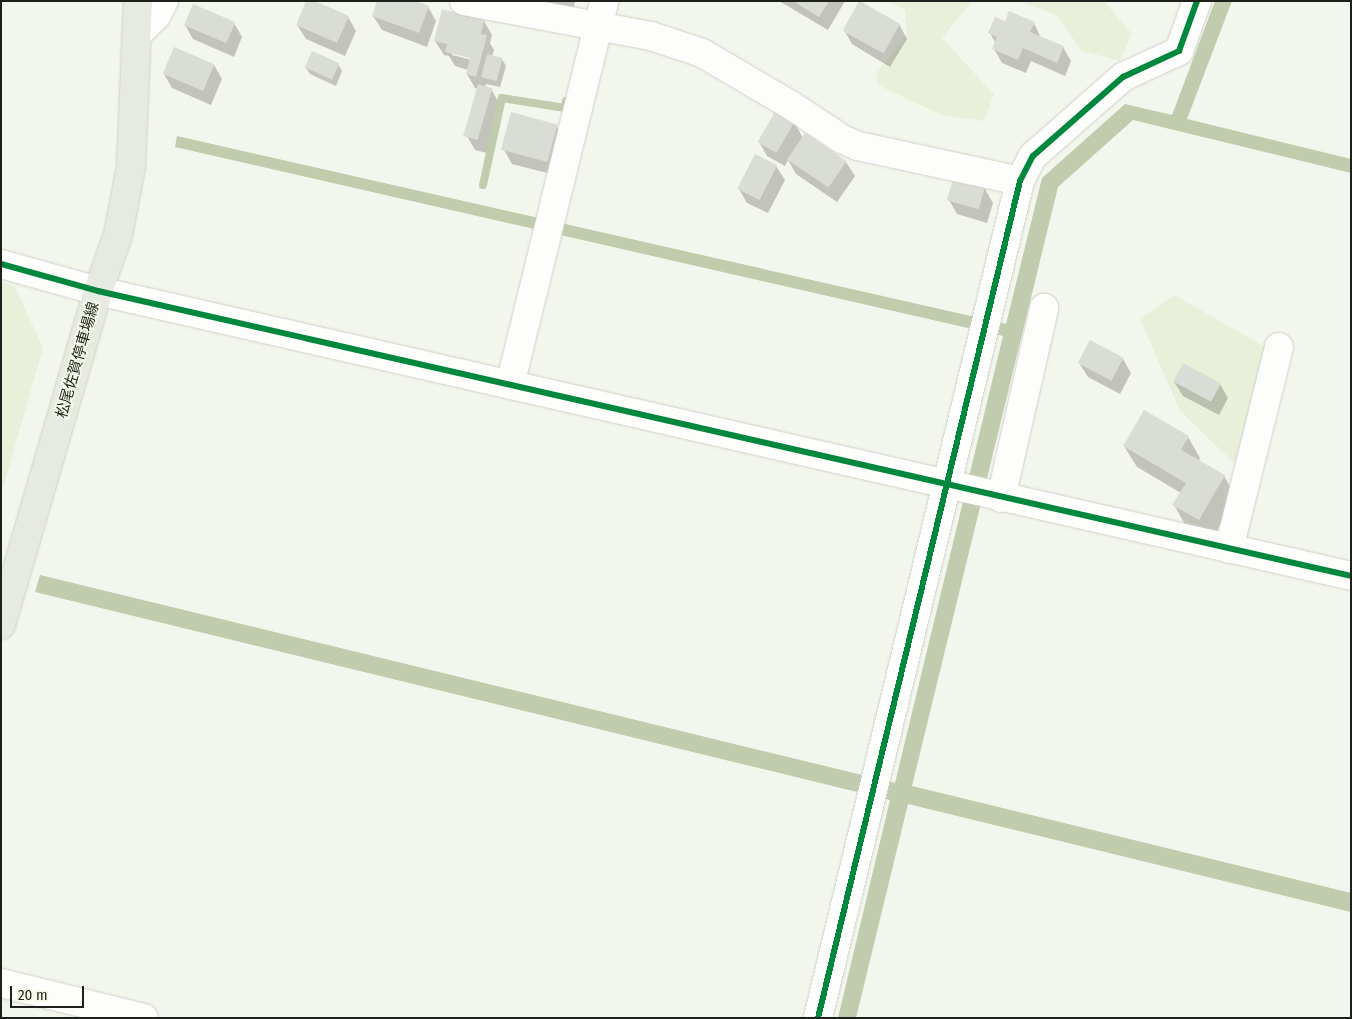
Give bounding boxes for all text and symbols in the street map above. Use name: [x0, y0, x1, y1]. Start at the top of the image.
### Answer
street label: 松尾佐賀停車場線: [53, 300, 103, 420]
scale bar: [12, 976, 86, 1008]
text: 20 m: [18, 986, 48, 1004]

